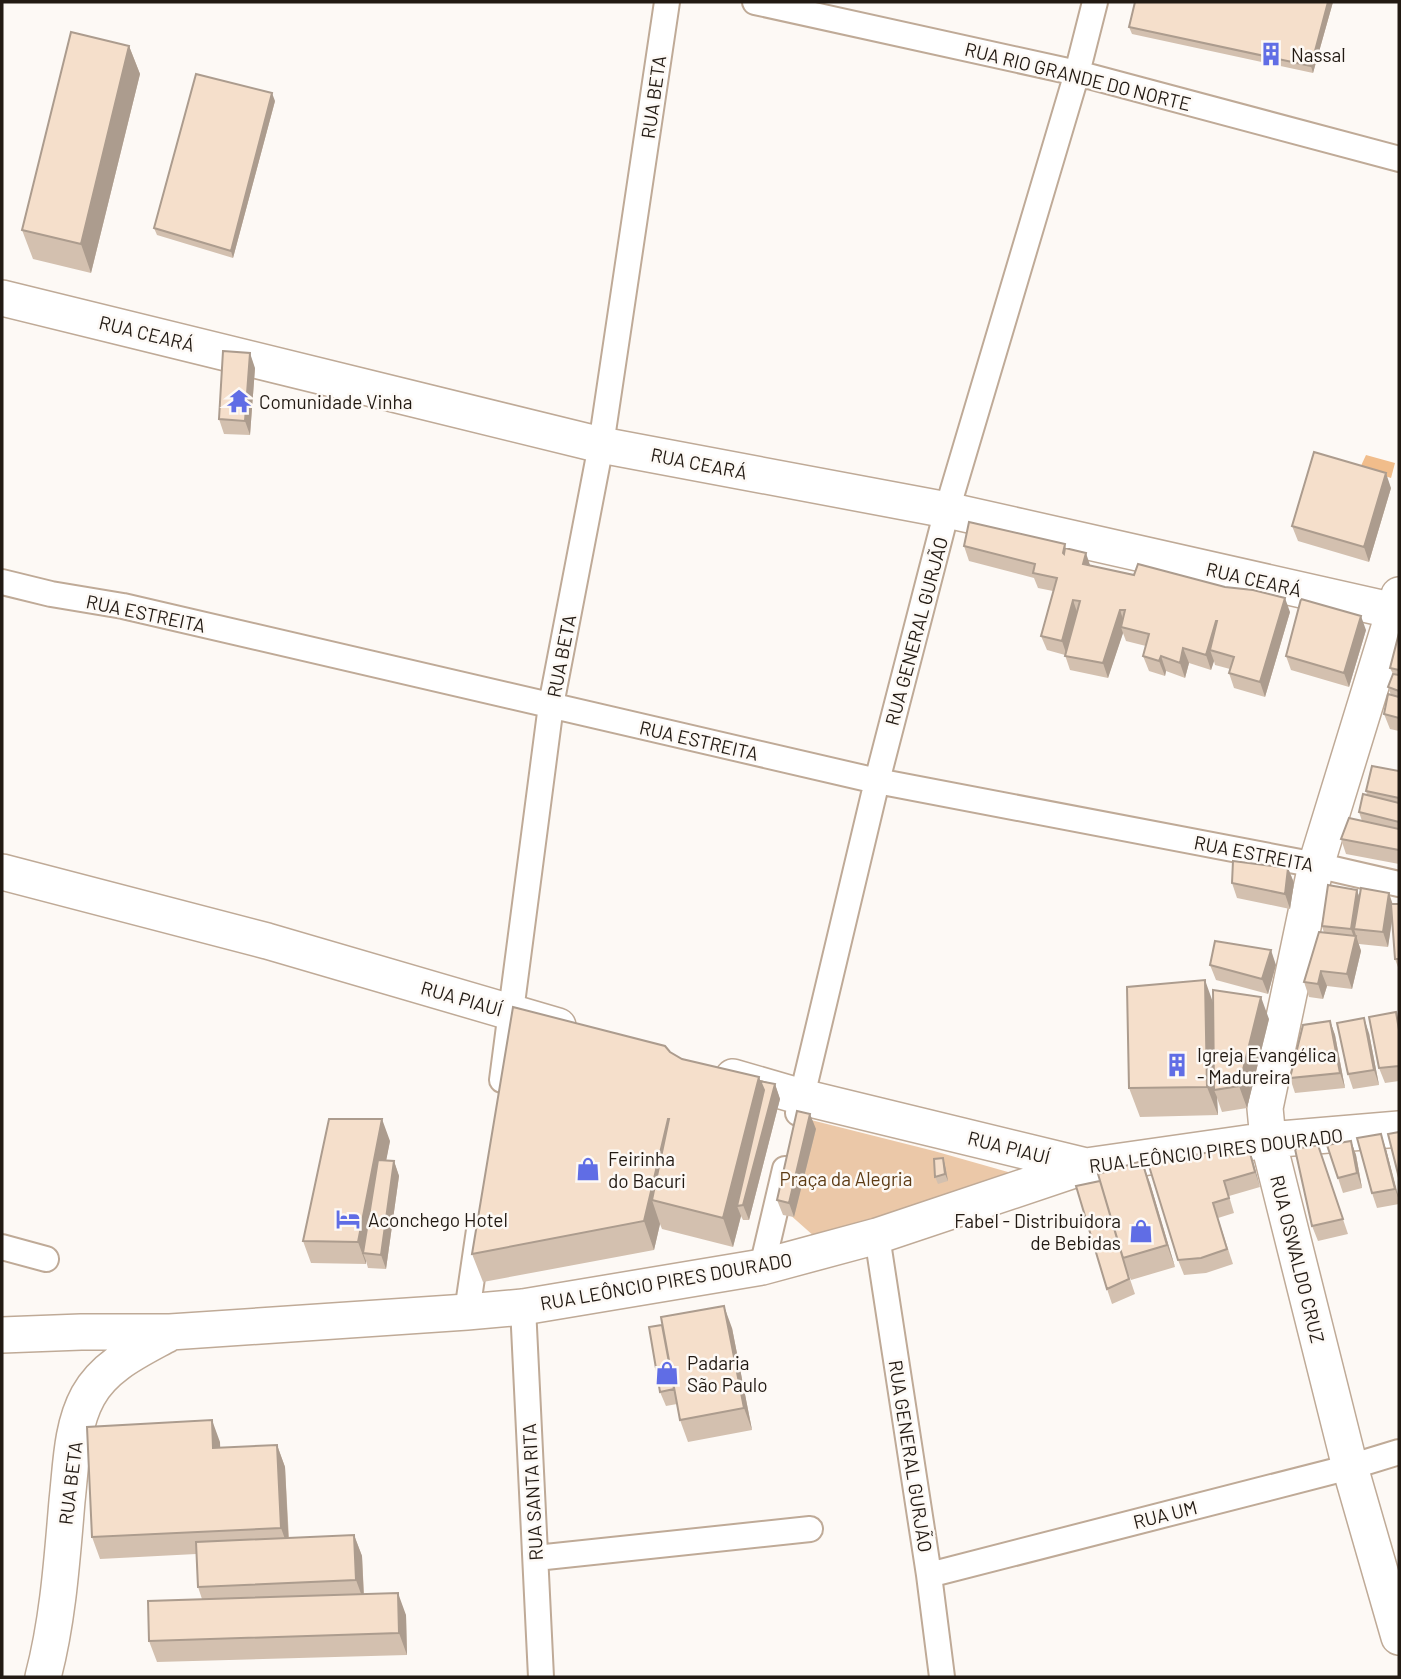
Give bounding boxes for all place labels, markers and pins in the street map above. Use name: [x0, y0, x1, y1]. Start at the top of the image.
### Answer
building icon: Nassal: [1257, 40, 1285, 68]
place label: Nassal: [1291, 43, 1346, 66]
temple icon: Comunidade Vinha: [225, 387, 253, 415]
place label: Comunidade Vinha: [259, 390, 412, 413]
place label: Igreja Evangélica - Madureira: [1197, 1043, 1337, 1088]
building icon: Igreja Evangélica - Madureira: [1163, 1051, 1191, 1079]
place label: Feirinha do Bacuri: [608, 1147, 686, 1192]
shop icon: Feirinha do Bacuri: [574, 1155, 602, 1183]
hotel icon: Aconchego Hotel: [334, 1205, 362, 1233]
place label: Aconchego Hotel: [368, 1208, 508, 1231]
place label: Fabel - Distribuidora de Bebidas: [954, 1209, 1121, 1254]
shop icon: Fabel - Distribuidora de Bebidas: [1127, 1217, 1155, 1245]
place label: Padaria São Paulo: [687, 1351, 768, 1396]
shop icon: Padaria São Paulo: [653, 1359, 681, 1387]

